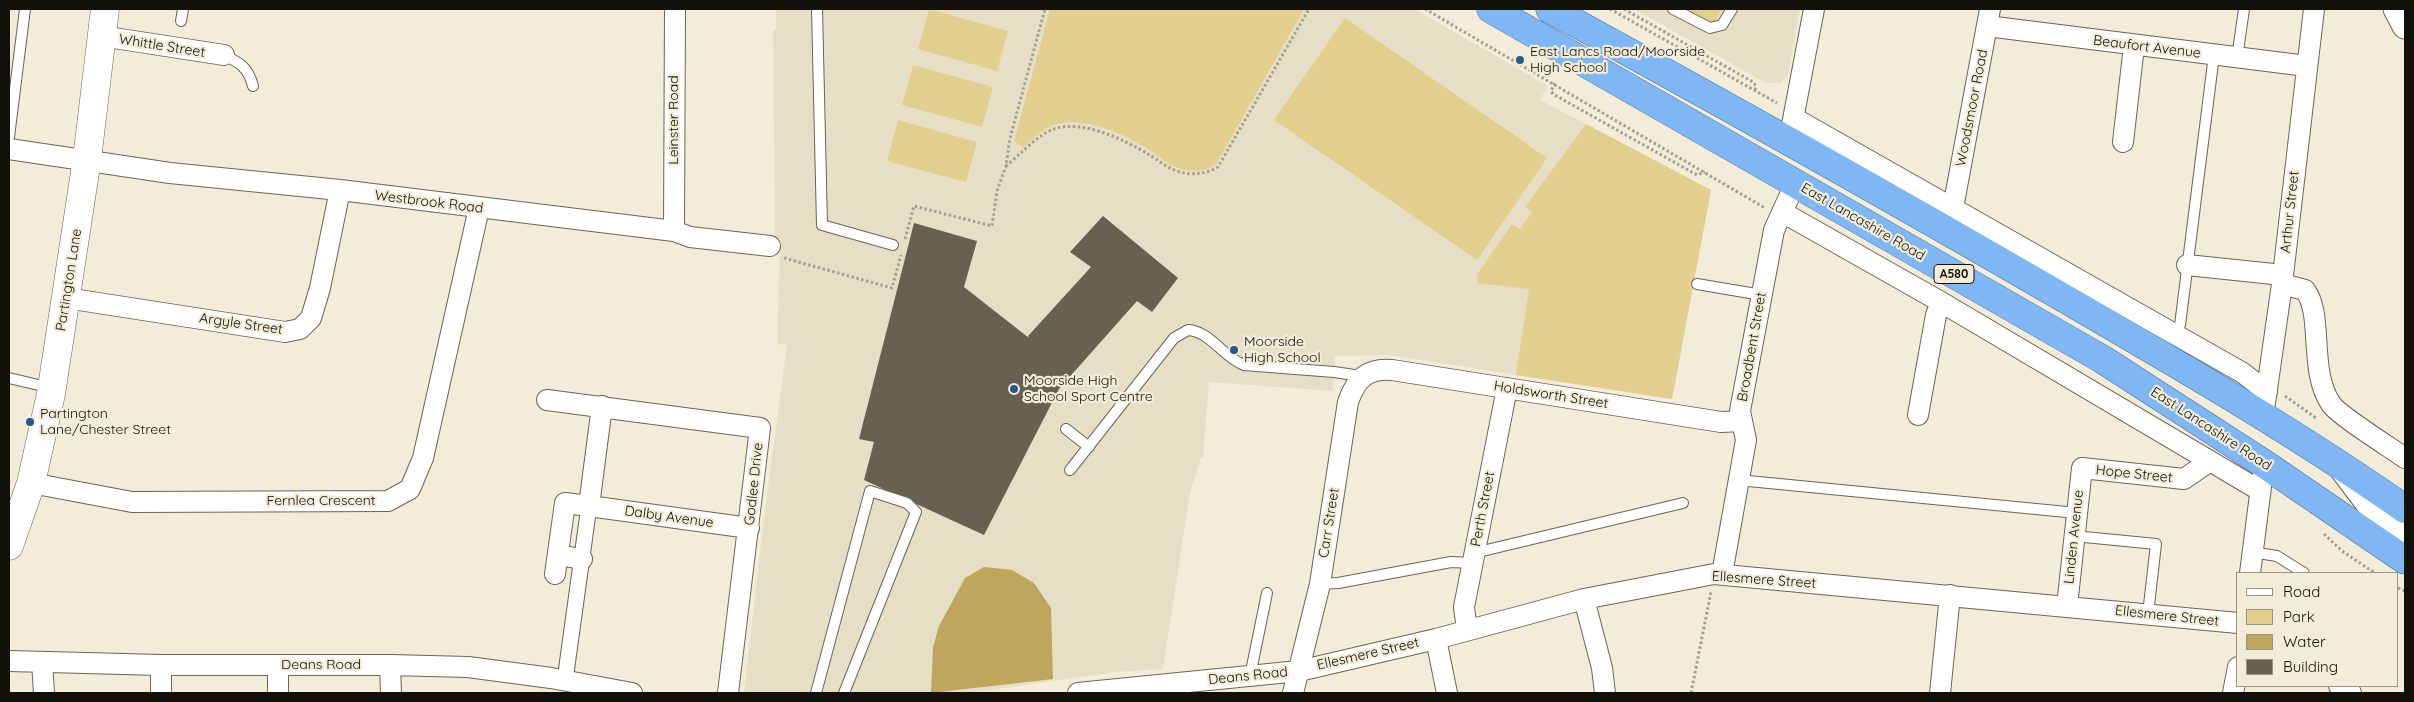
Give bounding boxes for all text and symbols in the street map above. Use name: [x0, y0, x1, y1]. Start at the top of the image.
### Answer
street label: Whittle Street: [118, 31, 206, 61]
street label: Beaufort Avenue: [2092, 32, 2202, 62]
place label: East Lancs Road/Moorside High School: [1530, 44, 1705, 76]
street label: Woodsmoor Road: [1952, 48, 1992, 168]
marker: East Lancs Road/Moorside High School: [1514, 54, 1526, 66]
street label: Leinster Road: [666, 75, 682, 165]
street label: Arthur Street: [2277, 170, 2303, 254]
street label: East Lancashire Road: [1798, 180, 1928, 264]
street label: Westbrook Road: [374, 187, 484, 217]
street label: Partington Lane: [53, 227, 85, 333]
road number: A580: [1934, 264, 1974, 284]
street label: Broadbent Street: [1734, 291, 1770, 403]
street label: Argyle Street: [198, 310, 284, 338]
place label: Moorside High School: [1244, 334, 1321, 367]
marker: Moorside High School: [1228, 344, 1240, 356]
place label: Moorside High School Sport Centre: [1024, 373, 1153, 406]
street label: Holdsworth Street: [1492, 378, 1610, 412]
marker: Moorside High School Sport Centre: [1008, 383, 1020, 395]
street label: East Lancashire Road: [2148, 384, 2274, 474]
place label: Partington Lane/Chester Street: [40, 406, 171, 438]
marker: Partington Lane/Chester Street: [24, 416, 36, 428]
street label: Godlee Drive: [741, 442, 767, 526]
street label: Hope Street: [2095, 462, 2173, 486]
street label: Perth Street: [1467, 470, 1499, 548]
street label: Carr Street: [1315, 487, 1343, 559]
street label: Linden Avenue: [2061, 489, 2087, 585]
street label: Fernlea Crescent: [266, 493, 376, 509]
street label: Dalby Avenue: [623, 502, 715, 532]
street label: Ellesmere Street: [1711, 568, 1817, 592]
legend: [2236, 572, 2399, 687]
text: Road: [2283, 582, 2320, 601]
street label: Ellesmere Street: [2114, 602, 2220, 630]
text: Park: [2283, 607, 2315, 626]
text: Water: [2283, 632, 2326, 651]
street label: Ellesmere Street: [1315, 634, 1421, 674]
street label: Deans Road: [281, 657, 361, 673]
text: Building: [2283, 657, 2338, 676]
street label: Deans Road: [1207, 663, 1289, 689]

